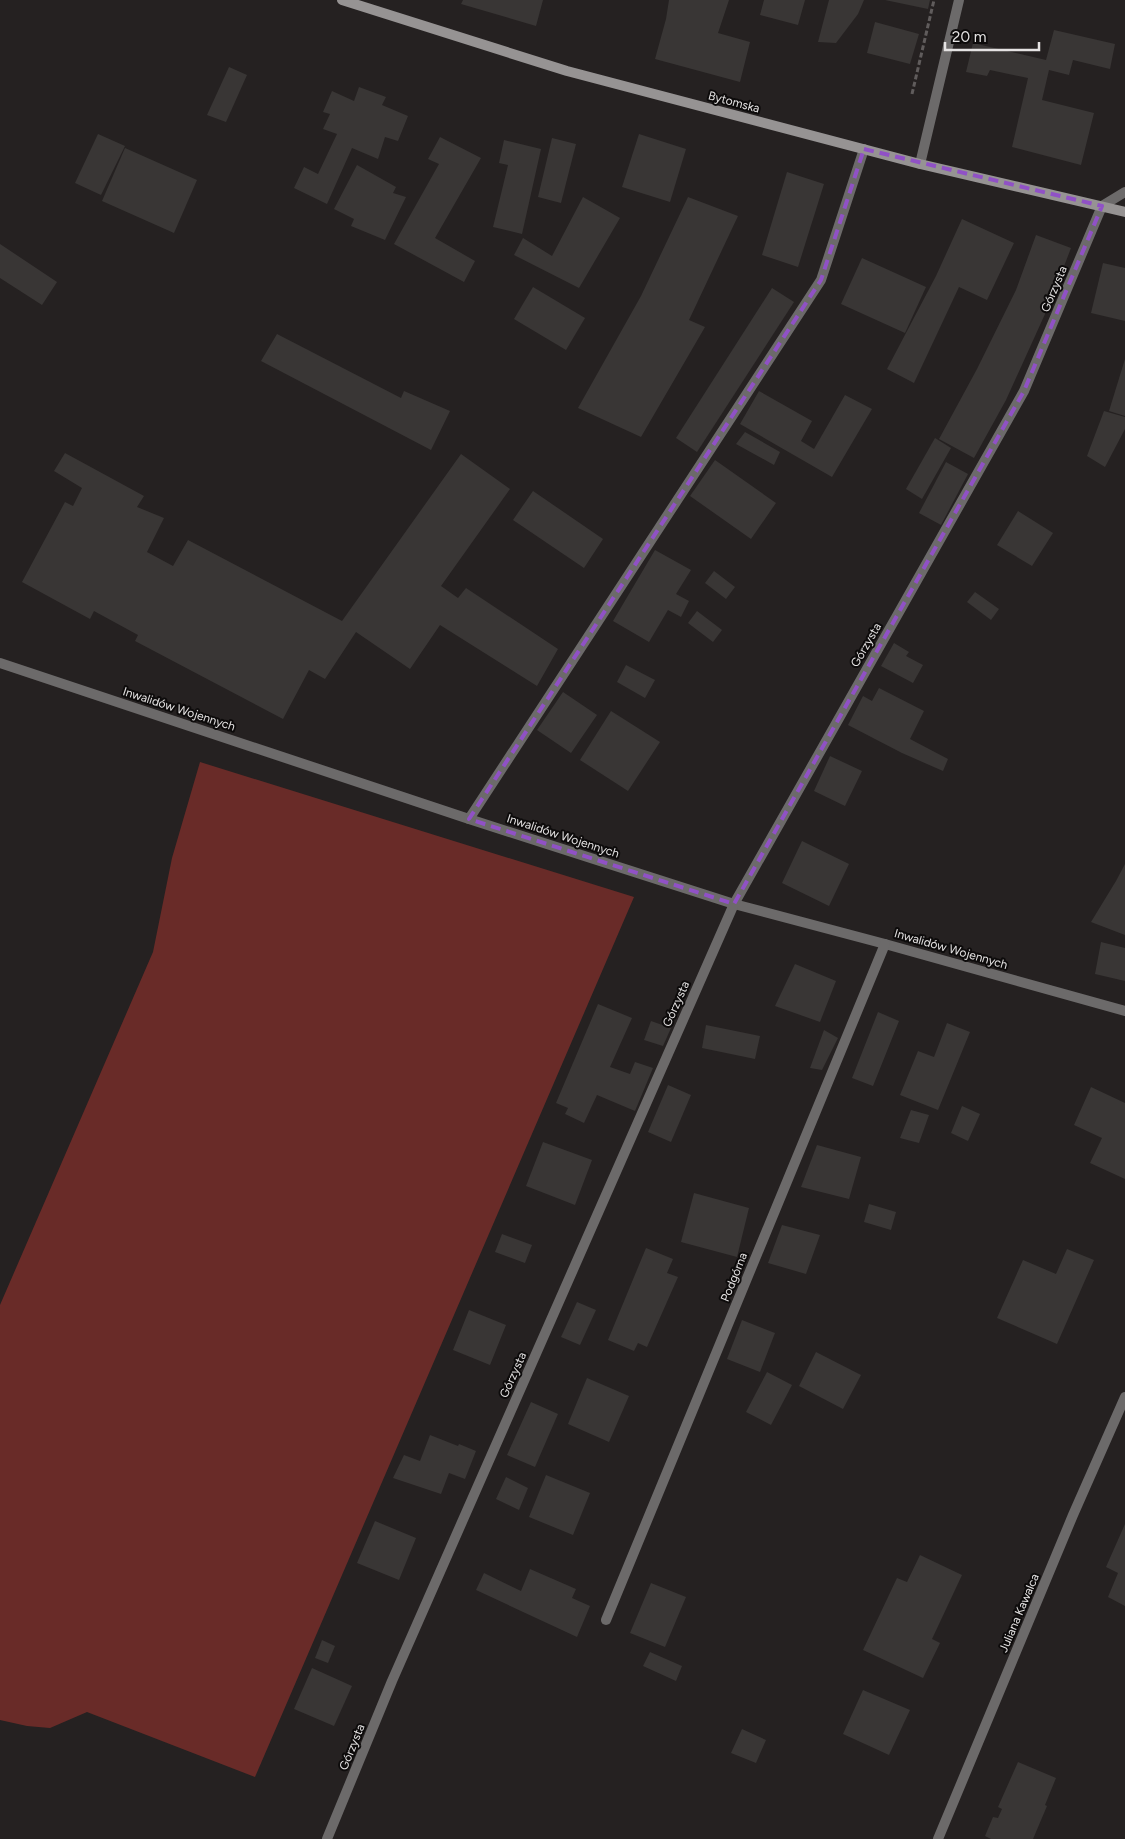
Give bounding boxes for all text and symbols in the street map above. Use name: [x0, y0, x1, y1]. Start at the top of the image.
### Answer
scale bar: [945, 20, 1039, 52]
text: 20 m: [952, 28, 986, 46]
street label: Bytomska: [707, 88, 761, 116]
street label: Górzysta: [1038, 264, 1070, 314]
street label: Górzysta: [848, 620, 884, 670]
street label: Inwalidów Wojennych: [121, 684, 237, 734]
street label: Inwalidów Wojennych: [505, 811, 621, 861]
street label: Inwalidów Wojennych: [893, 926, 1010, 972]
street label: Górzysta: [660, 979, 692, 1029]
street label: Podgórna: [718, 1250, 750, 1304]
street label: Górzysta: [497, 1350, 529, 1400]
street label: Juliana Kawalca: [996, 1572, 1042, 1654]
street label: Górzysta: [336, 1722, 368, 1772]

